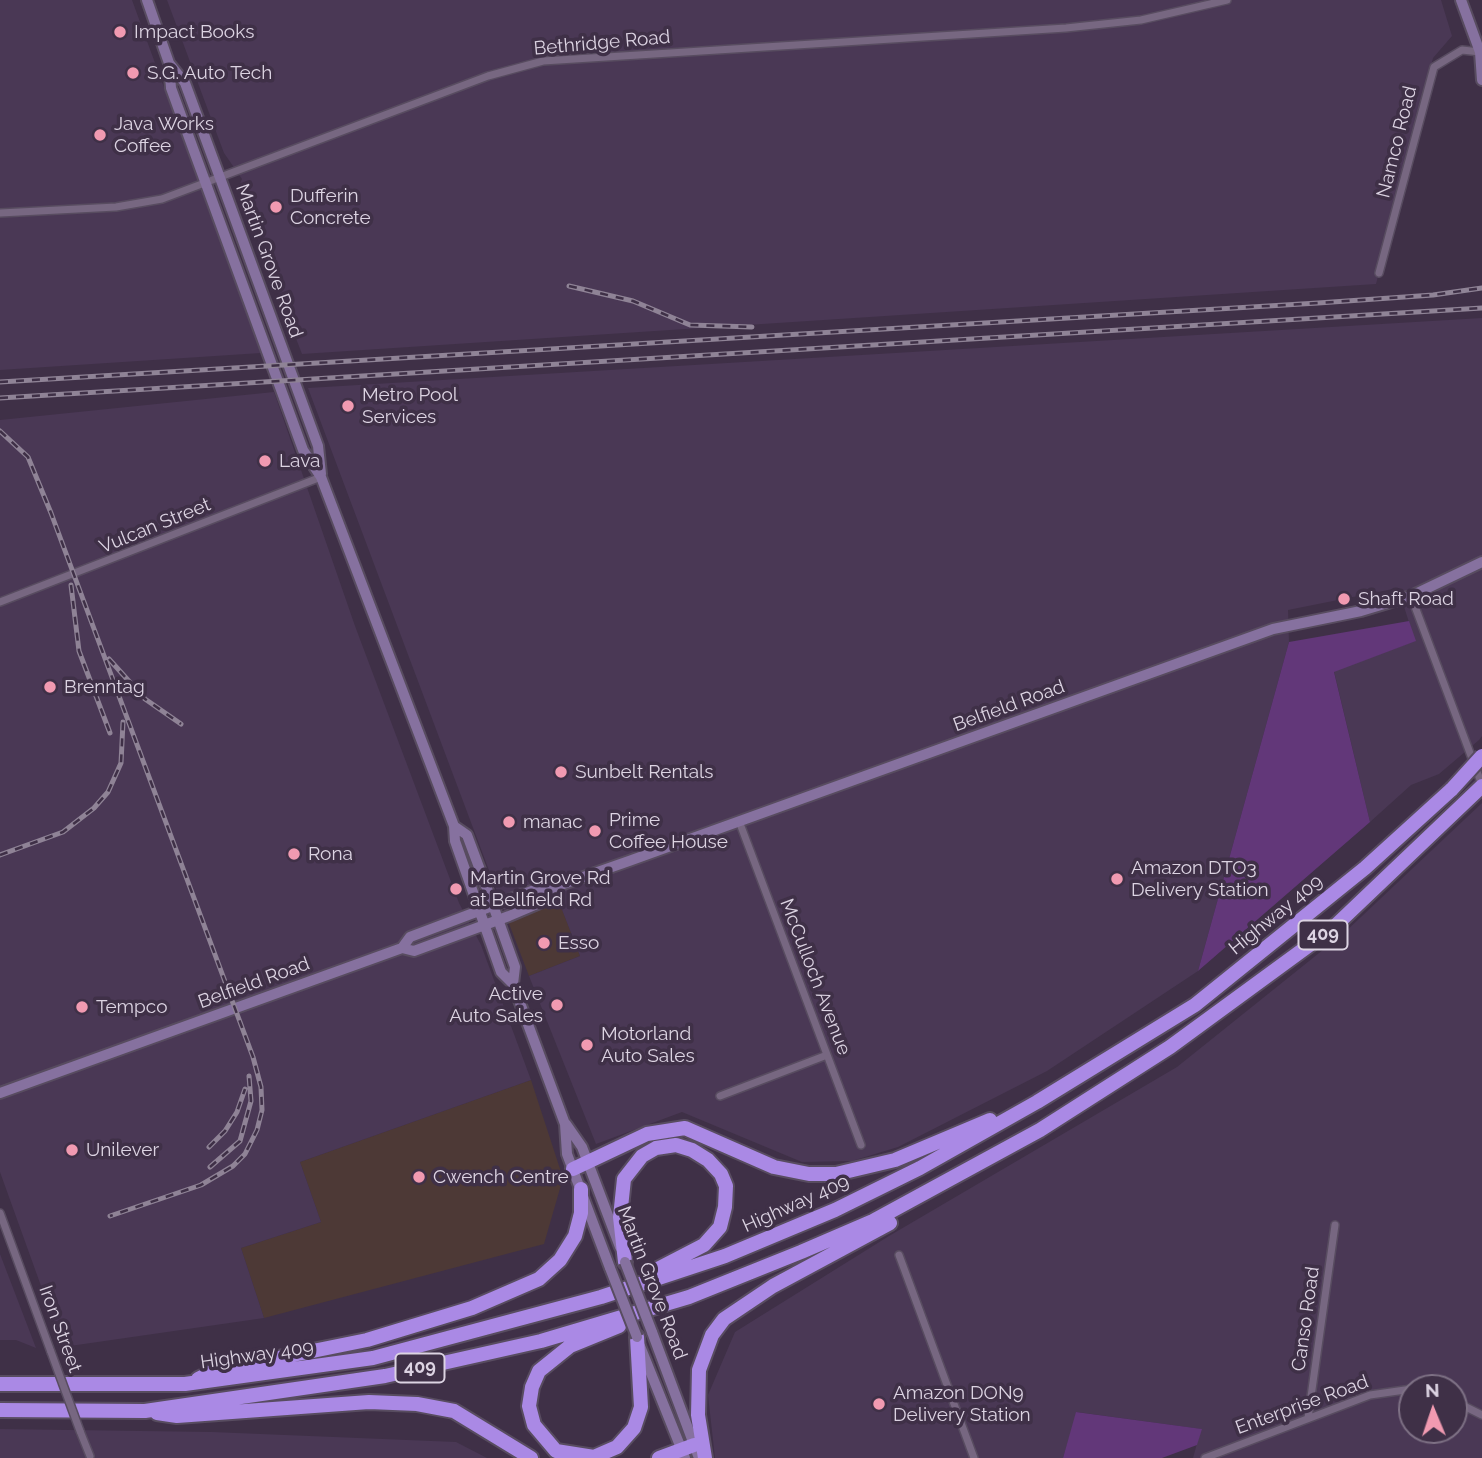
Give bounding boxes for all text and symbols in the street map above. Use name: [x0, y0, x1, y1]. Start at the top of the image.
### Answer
place label: Impact Books: [134, 21, 254, 43]
marker: Impact Books: [112, 24, 128, 40]
street label: Bethridge Road: [533, 26, 671, 60]
place label: S.G. Auto Tech: [147, 62, 272, 84]
marker: S.G. Auto Tech: [125, 65, 141, 81]
street label: Namco Road: [1372, 84, 1422, 200]
place label: Java Works Coffee: [114, 113, 214, 157]
marker: Java Works Coffee: [92, 127, 108, 143]
street label: Martin Grove Road: [231, 181, 307, 341]
place label: Dufferin Concrete: [290, 185, 371, 229]
marker: Dufferin Concrete: [268, 199, 284, 215]
place label: Metro Pool Services: [362, 384, 458, 428]
marker: Metro Pool Services: [340, 398, 356, 414]
place label: Lava: [279, 450, 320, 472]
marker: Lava: [257, 453, 273, 469]
street label: Vulcan Street: [96, 493, 214, 559]
place label: Shaft Road: [1358, 588, 1454, 610]
marker: Shaft Road: [1336, 591, 1352, 607]
street label: Belfield Road: [950, 675, 1068, 737]
place label: Brenntag: [64, 676, 145, 698]
marker: Brenntag: [42, 679, 58, 695]
place label: Sunbelt Rentals: [575, 761, 713, 783]
marker: Sunbelt Rentals: [553, 764, 569, 780]
place label: Prime Coffee House: [609, 809, 728, 853]
place label: manac: [523, 811, 583, 833]
marker: manac: [501, 814, 517, 830]
marker: Prime Coffee House: [587, 823, 603, 839]
place label: Rona: [308, 843, 353, 865]
marker: Rona: [286, 846, 302, 862]
place label: Amazon DTO3 Delivery Station: [1131, 857, 1269, 901]
place label: Martin Grove Rd at Bellfield Rd: [470, 867, 611, 911]
street label: Highway 409: [1224, 870, 1328, 960]
marker: Amazon DTO3 Delivery Station: [1109, 871, 1125, 887]
marker: Martin Grove Rd at Bellfield Rd: [448, 881, 464, 897]
street label: McCulloch Avenue: [775, 895, 855, 1059]
road number: 409: [1298, 920, 1348, 950]
place label: Esso: [558, 932, 599, 954]
marker: Esso: [536, 935, 552, 951]
street label: Belfield Road: [195, 952, 313, 1014]
place label: Active Auto Sales: [449, 983, 543, 1027]
place label: Tempco: [96, 996, 167, 1018]
marker: Active Auto Sales: [549, 997, 565, 1013]
marker: Tempco: [74, 999, 90, 1015]
place label: Motorland Auto Sales: [601, 1023, 695, 1067]
marker: Motorland Auto Sales: [579, 1037, 595, 1053]
place label: Unilever: [86, 1139, 159, 1161]
marker: Unilever: [64, 1142, 80, 1158]
place label: Cwench Centre: [433, 1166, 569, 1188]
marker: Cwench Centre: [411, 1169, 427, 1185]
street label: Highway 409: [739, 1170, 853, 1238]
street label: Martin Grove Road: [612, 1203, 692, 1363]
street label: Canso Road: [1287, 1265, 1325, 1373]
street label: Iron Street: [34, 1282, 86, 1376]
street label: Highway 409: [199, 1336, 315, 1374]
road number: 409: [396, 1353, 444, 1382]
street label: Enterprise Road: [1232, 1370, 1372, 1440]
north arrow: [1398, 1374, 1468, 1444]
text: N: [1425, 1379, 1440, 1401]
place label: Amazon DON9 Delivery Station: [893, 1382, 1031, 1426]
marker: Amazon DON9 Delivery Station: [871, 1396, 887, 1412]

